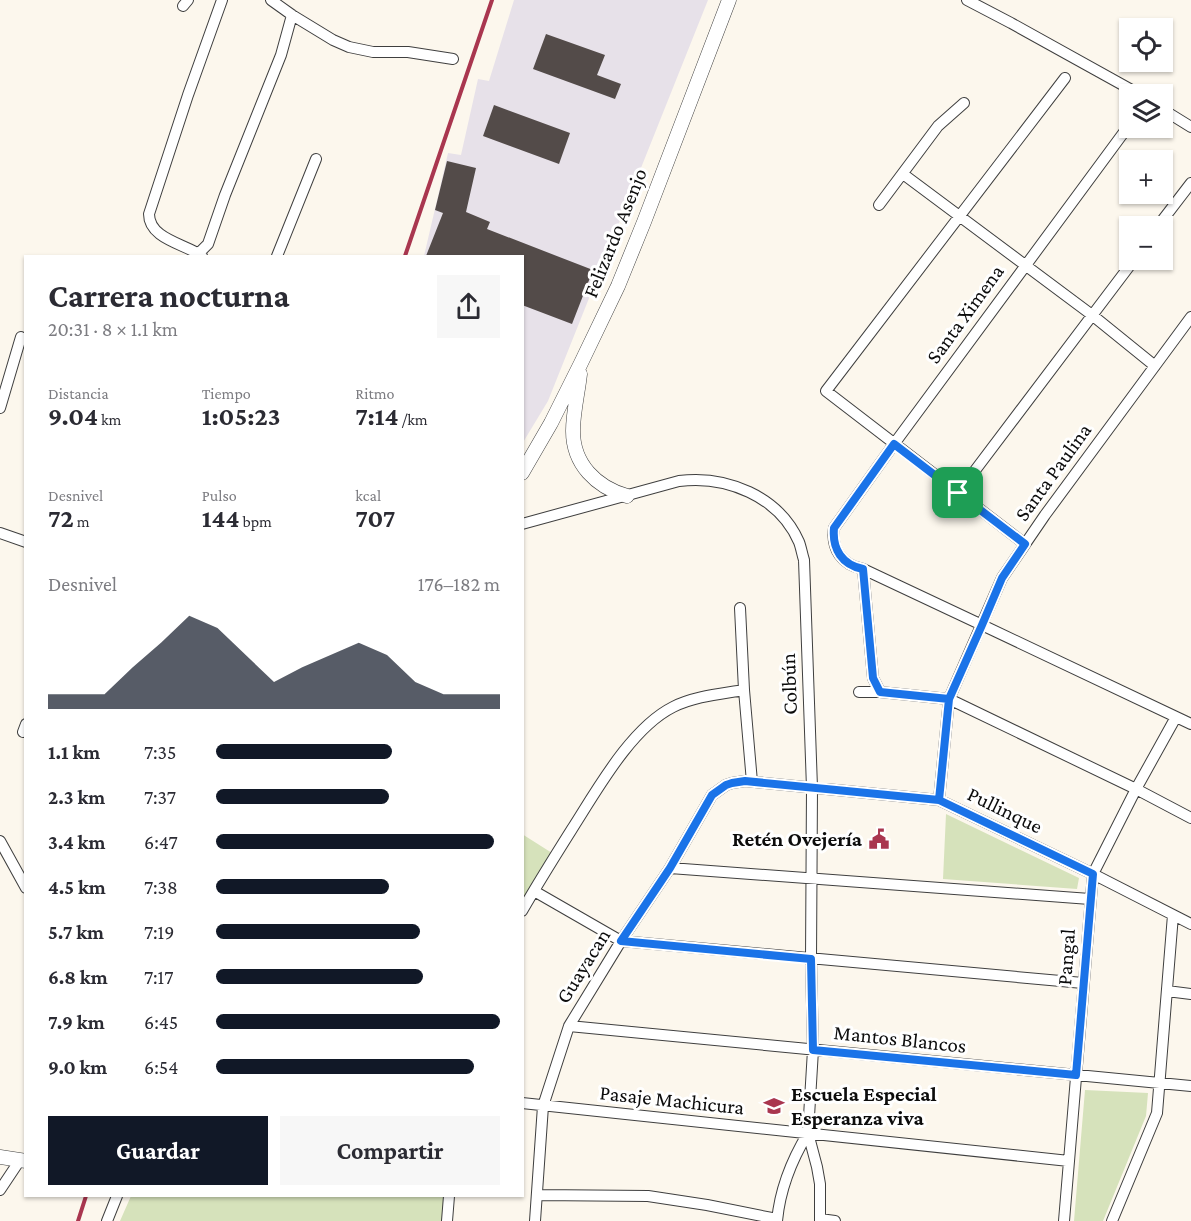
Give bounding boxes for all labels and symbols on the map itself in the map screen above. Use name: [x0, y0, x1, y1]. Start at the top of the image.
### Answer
street label: Felizardo Asenjo: [578, 165, 652, 301]
street label: Santa Ximena: [921, 260, 1009, 368]
street label: Santa Paulina: [1010, 418, 1097, 525]
pin: [932, 467, 983, 518]
street label: Colbún: [776, 653, 802, 715]
street label: Pullinque: [964, 782, 1046, 838]
place label: Retén Ovejería: [732, 827, 863, 851]
public building icon: Retén Ovejería: [867, 827, 891, 851]
street label: Guayacan: [551, 924, 615, 1008]
street label: Pangal: [1052, 928, 1080, 986]
street label: Mantos Blancos: [833, 1020, 967, 1058]
street label: Pasaje Machicura: [598, 1080, 746, 1120]
place label: Escuela Especial Esperanza viva: [791, 1082, 937, 1130]
school or university icon: Escuela Especial Esperanza viva: [762, 1094, 786, 1118]

